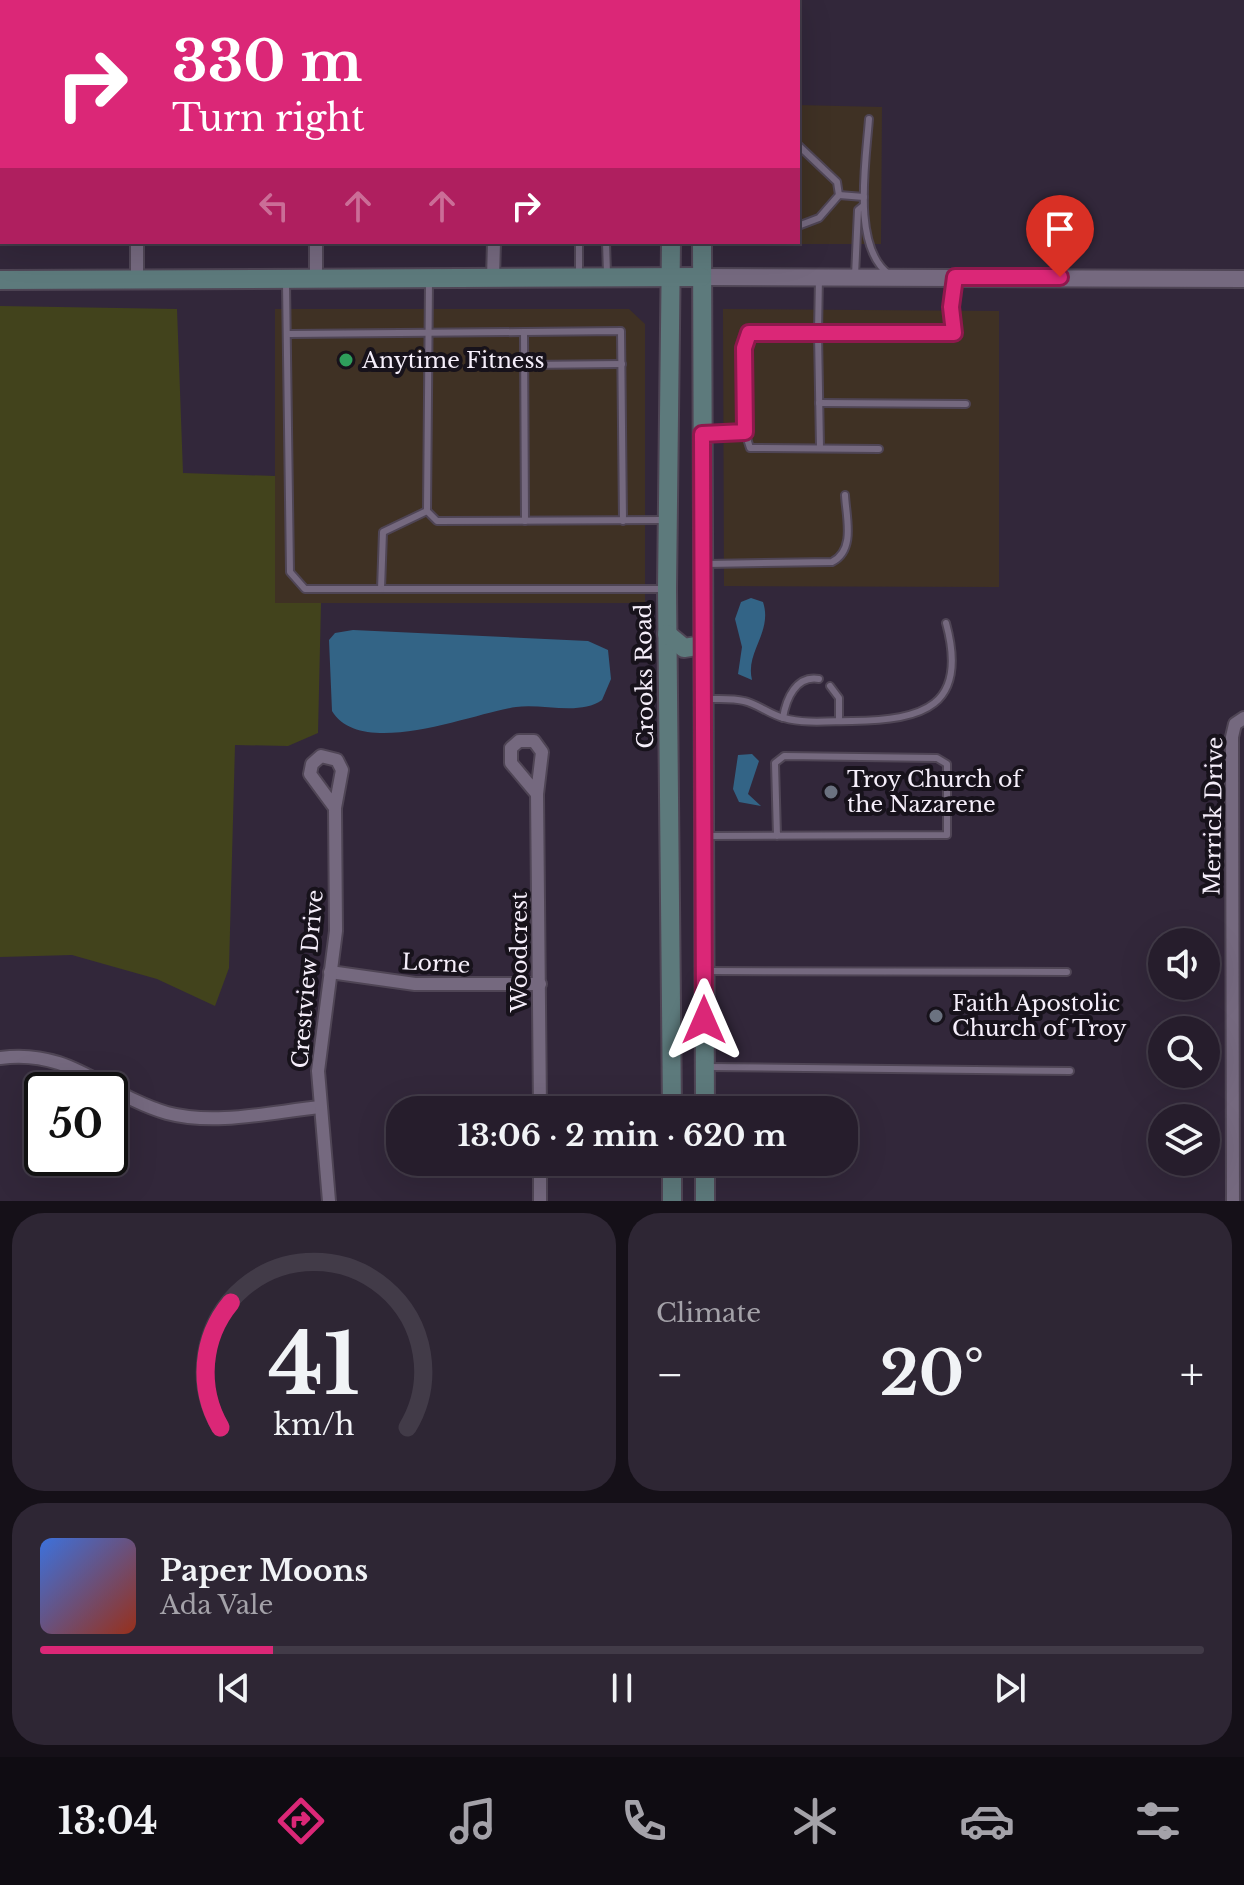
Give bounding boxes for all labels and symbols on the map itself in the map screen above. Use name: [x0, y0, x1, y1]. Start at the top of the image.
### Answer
pin: [1026, 195, 1094, 277]
place label: Anytime Fitness: [361, 347, 544, 374]
marker: Anytime Fitness: [337, 351, 355, 369]
street label: Crooks Road: [630, 603, 659, 749]
street label: Merrick Drive: [1199, 736, 1228, 896]
place label: Troy Church of the Nazarene: [847, 766, 1024, 818]
marker: Troy Church of the Nazarene: [822, 783, 840, 801]
street label: Crestview Drive: [286, 889, 329, 1070]
street label: Woodcrest: [506, 891, 533, 1013]
street label: Lorne: [401, 948, 471, 979]
position arrow: [662, 978, 746, 1062]
place label: Faith Apostolic Church of Troy: [952, 990, 1126, 1042]
marker: Faith Apostolic Church of Troy: [927, 1007, 945, 1025]
speed limit sign: 50: [24, 1072, 128, 1176]

